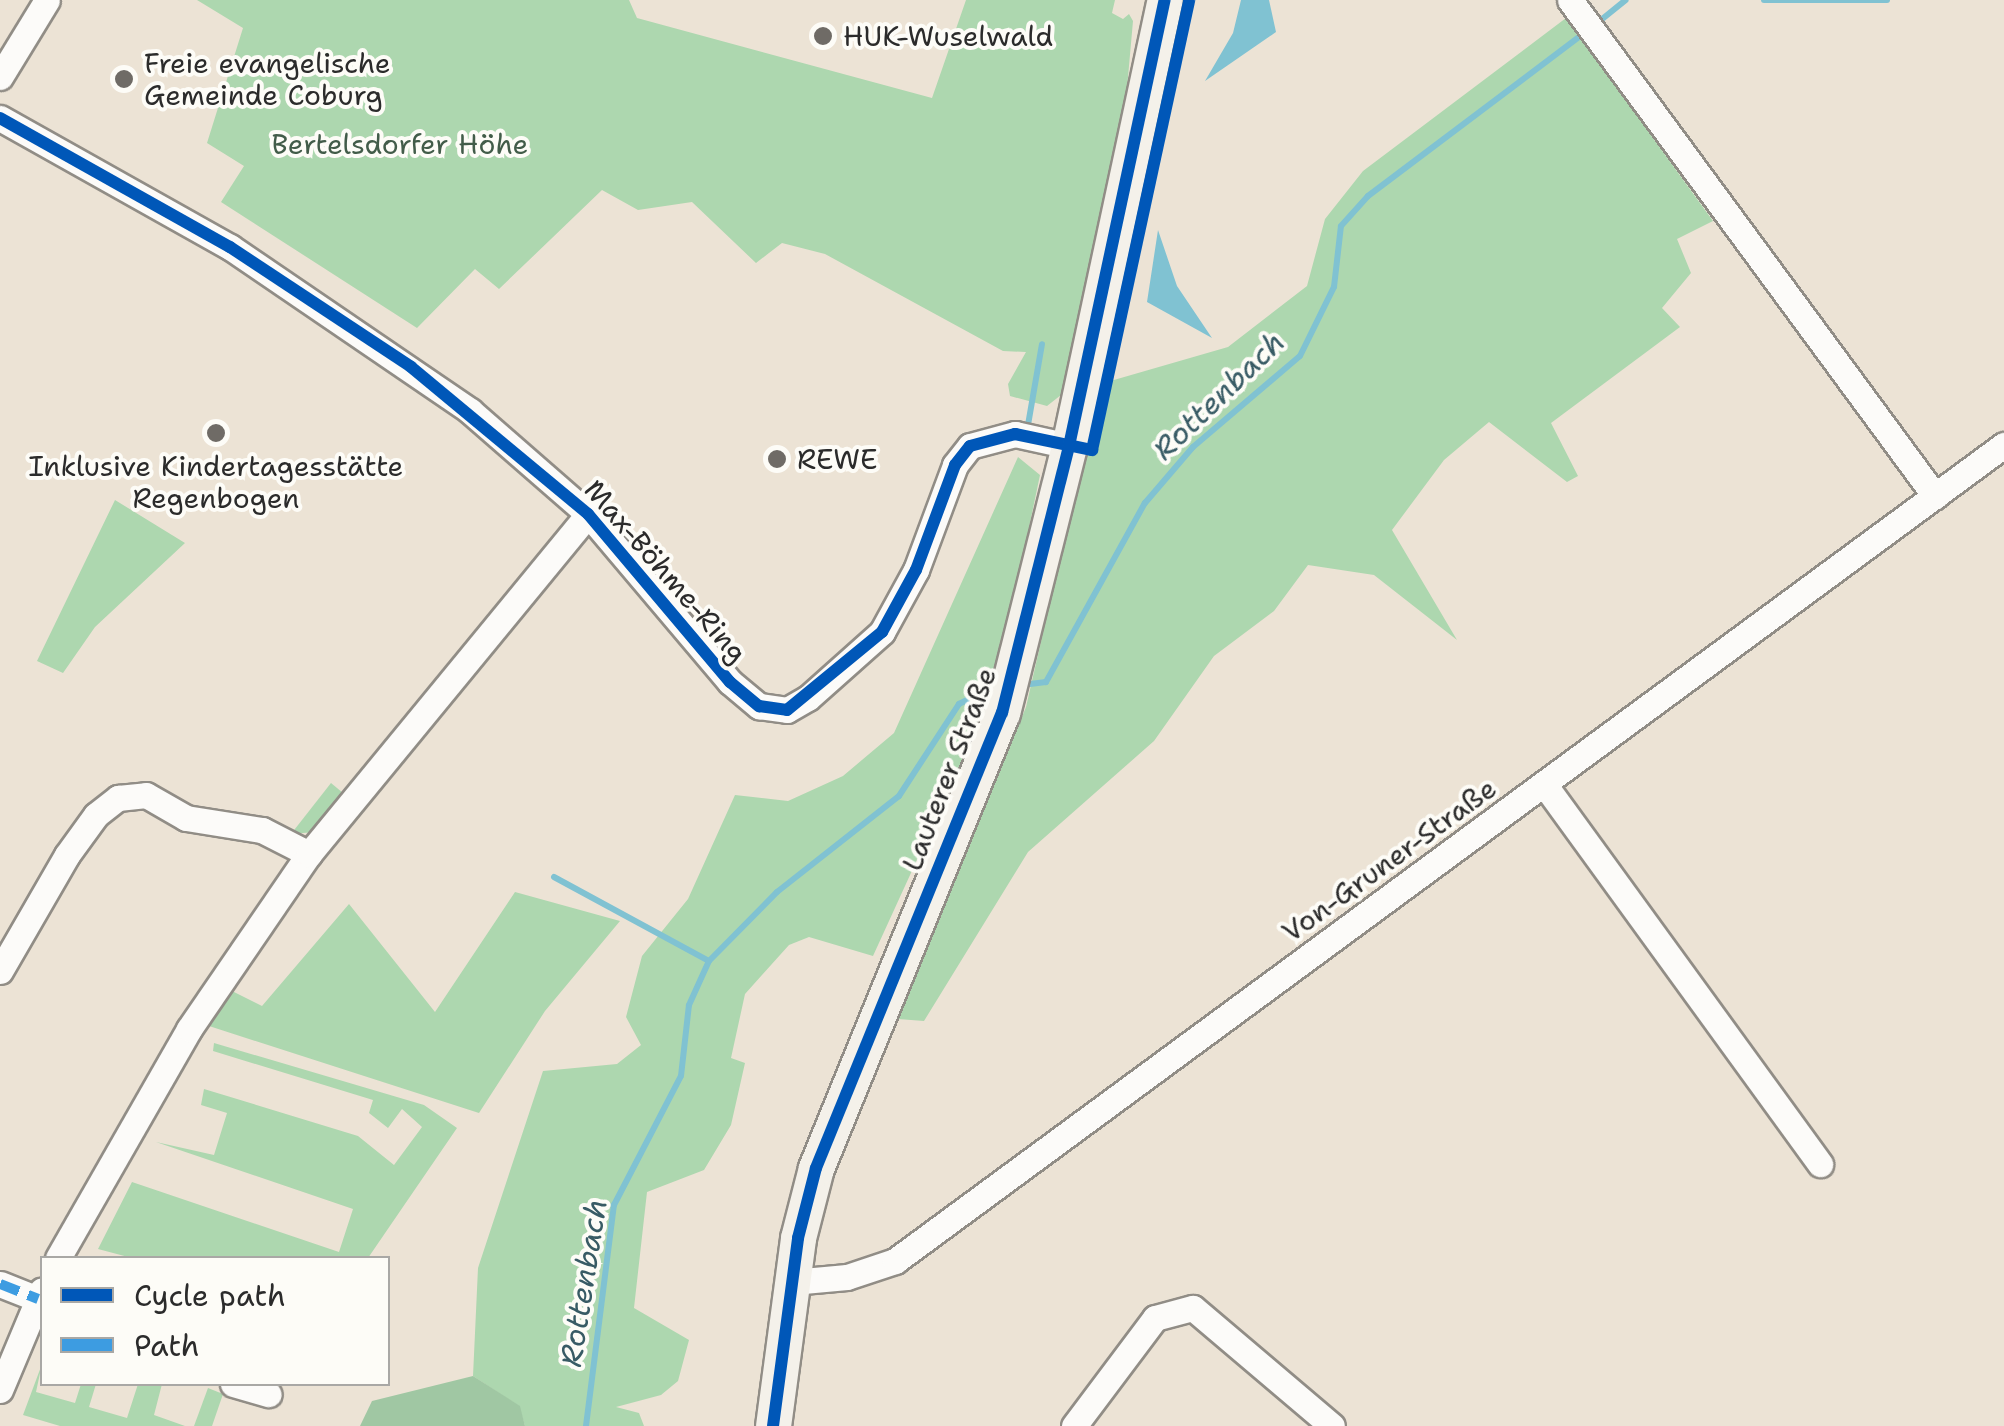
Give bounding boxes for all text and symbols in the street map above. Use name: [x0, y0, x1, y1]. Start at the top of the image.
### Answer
place label: HUK-Wuselwald: [843, 19, 1053, 53]
marker: HUK-Wuselwald: [812, 25, 834, 47]
place label: Freie evangelische Gemeinde Coburg: [144, 46, 391, 112]
marker: Freie evangelische Gemeinde Coburg: [113, 68, 135, 90]
park label: Bertelsdorfer Höhe: [272, 127, 528, 161]
water label: Rottenbach: [1146, 324, 1292, 468]
marker: Inklusive Kindertagesstätte Regenbogen: [205, 422, 227, 444]
place label: REWE: [797, 442, 878, 476]
marker: REWE: [766, 448, 788, 470]
place label: Inklusive Kindertagesstätte Regenbogen: [29, 449, 403, 515]
street label: Max-Böhme-Ring: [577, 473, 755, 669]
street label: Lauterer Straße: [895, 663, 1003, 875]
street label: Von-Gruner-Straße: [1275, 771, 1503, 949]
water label: Rottenbach: [553, 1197, 615, 1369]
legend: [40, 1256, 390, 1386]
text: Cycle path: [134, 1275, 286, 1316]
text: Path: [134, 1325, 200, 1366]

